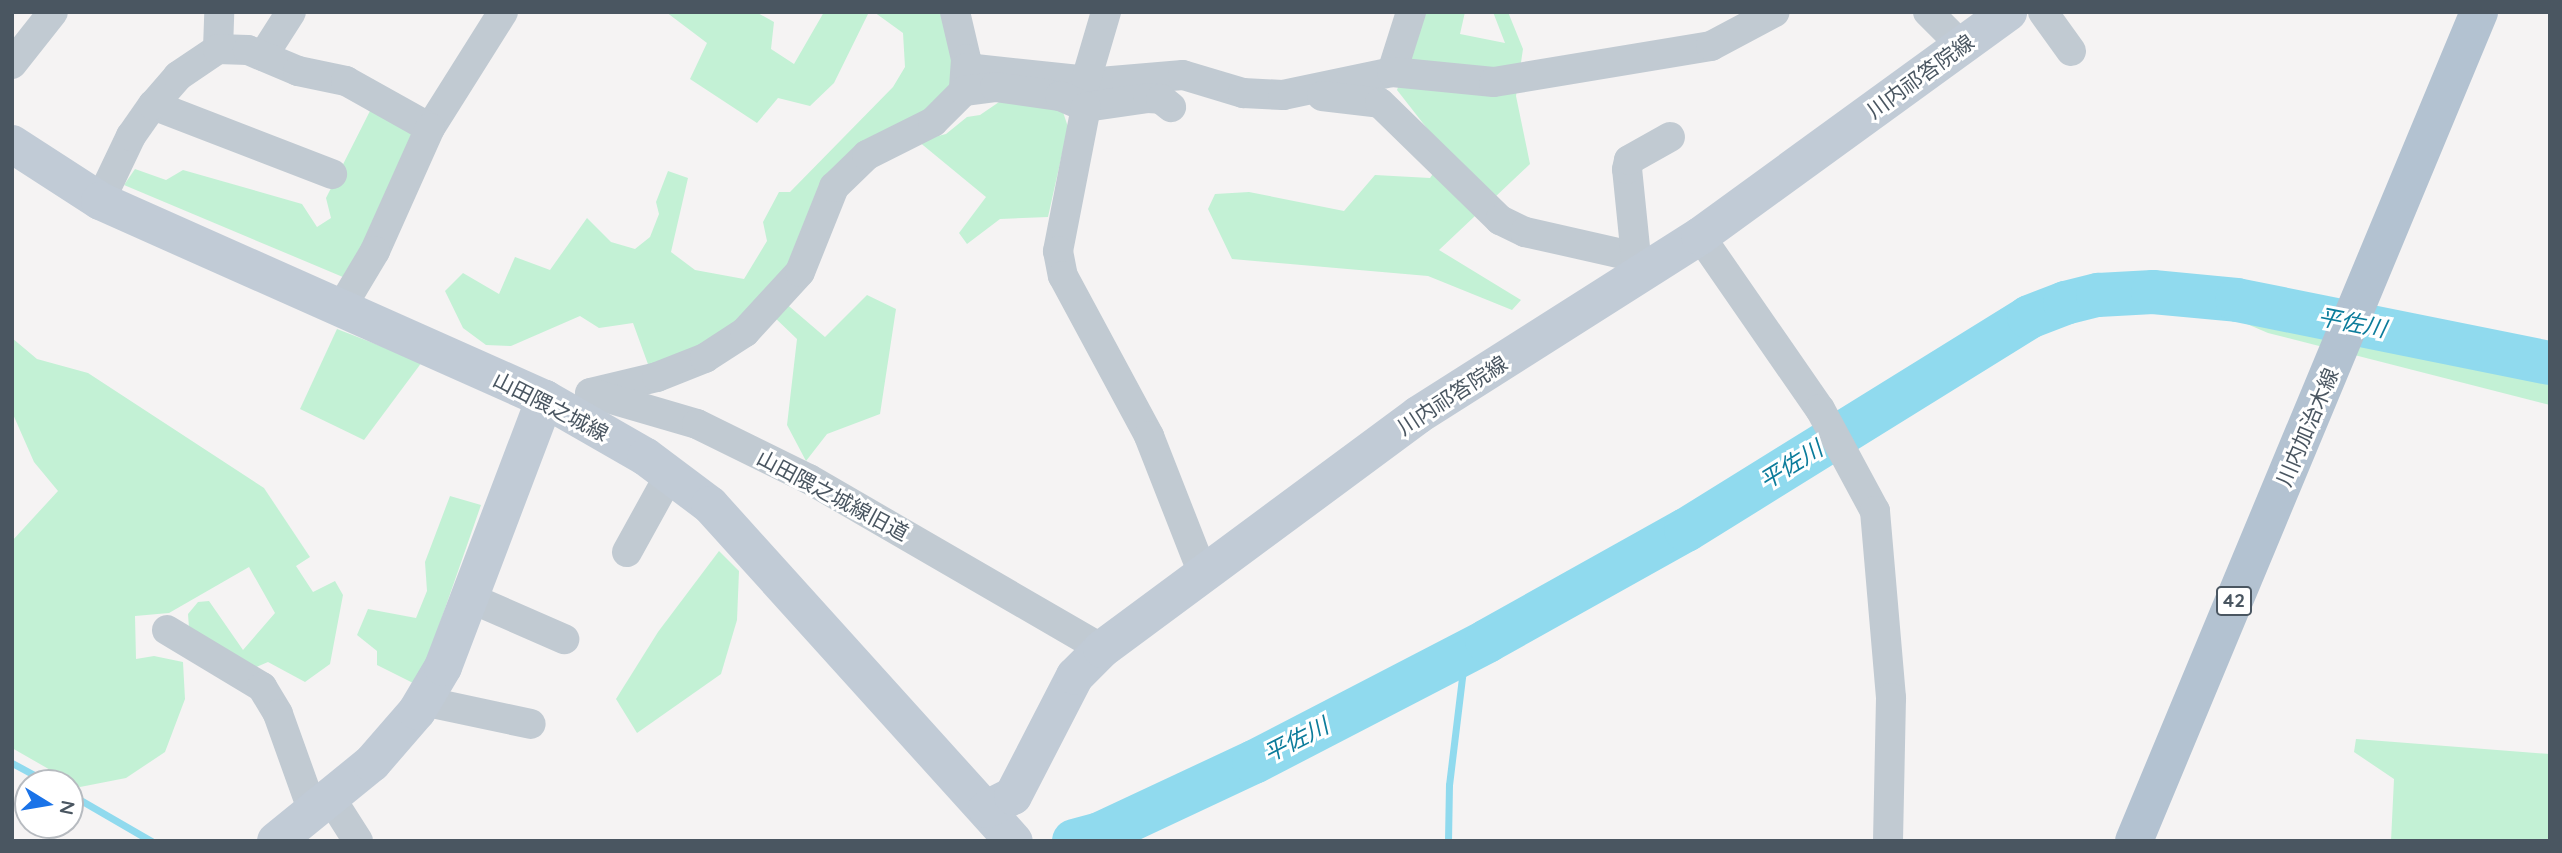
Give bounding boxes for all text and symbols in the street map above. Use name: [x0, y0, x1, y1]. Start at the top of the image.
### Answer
street label: 川内祁答院線: [1862, 29, 1978, 123]
water label: 平佐川: [2316, 303, 2388, 343]
street label: 川内祁答院線: [1392, 350, 1512, 440]
street label: 川内加治木線: [2271, 364, 2343, 490]
street label: 山田隈之城線: [489, 366, 613, 446]
water label: 平佐川: [1754, 435, 1828, 495]
street label: 山田隈之城線旧道: [753, 444, 913, 546]
road number: 42: [2215, 586, 2253, 616]
water label: 平佐川: [1259, 712, 1333, 768]
north arrow: [14, 769, 84, 839]
text: N: [55, 798, 81, 817]

